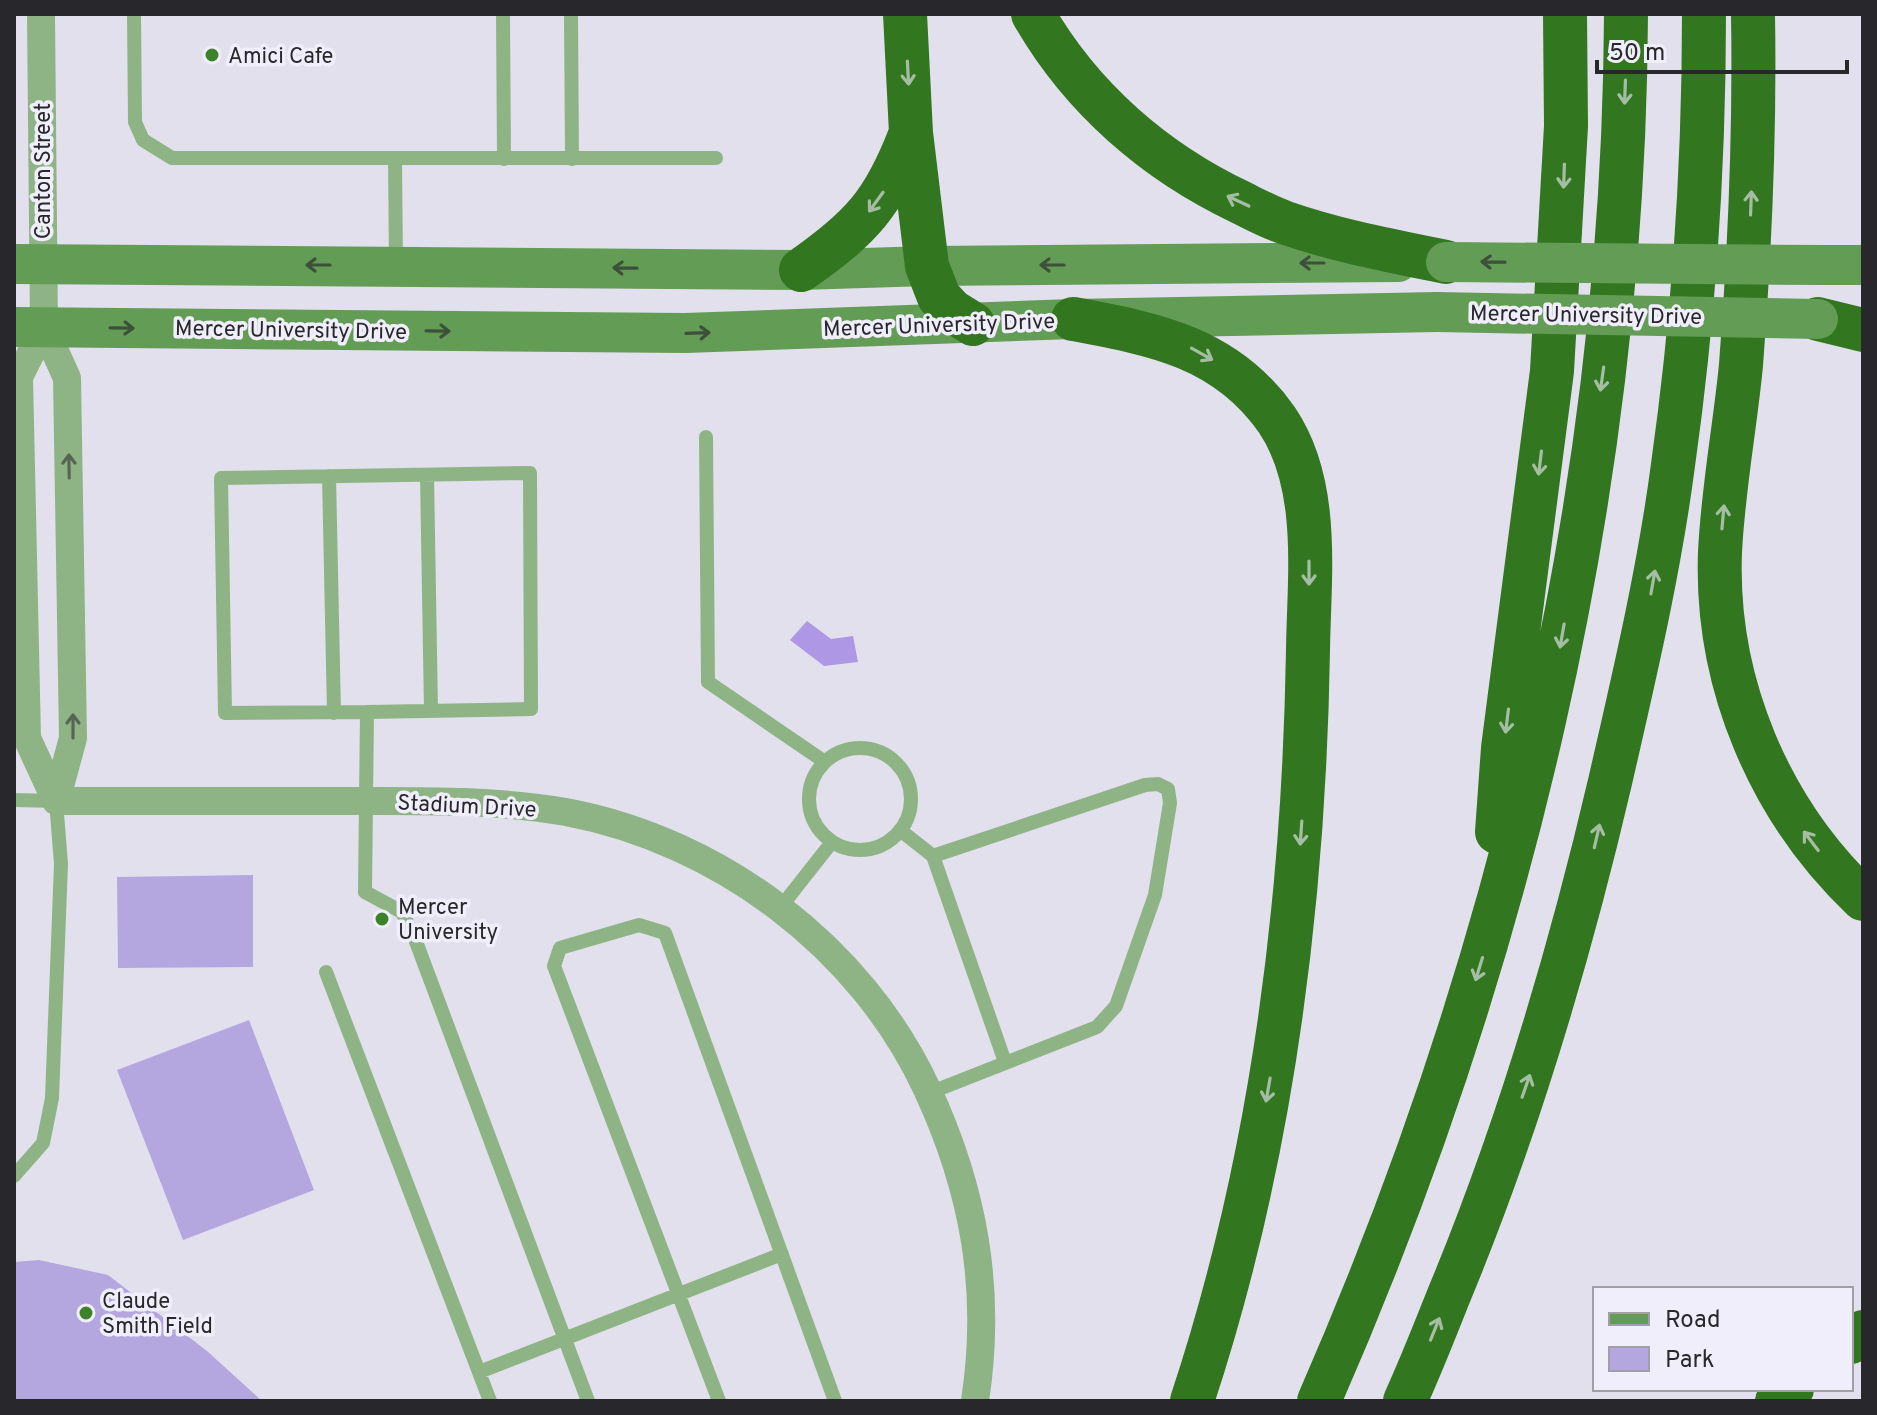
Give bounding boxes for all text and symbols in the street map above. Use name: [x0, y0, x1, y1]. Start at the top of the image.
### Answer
scale bar: [1597, 24, 1847, 74]
text: 50 m: [1609, 39, 1665, 69]
place label: Amici Cafe: [228, 44, 333, 71]
marker: Amici Cafe: [203, 46, 221, 64]
one-way arrow: [901, 59, 916, 86]
one-way arrow: [1617, 78, 1632, 105]
street label: Canton Street: [31, 103, 58, 239]
one-way arrow: [1556, 162, 1571, 189]
one-way arrow: [1744, 190, 1759, 217]
one-way arrow: [868, 191, 885, 212]
one-way arrow: [1226, 193, 1250, 208]
one-way arrow: [1480, 254, 1507, 270]
one-way arrow: [1299, 255, 1326, 271]
one-way arrow: [305, 257, 332, 273]
one-way arrow: [1039, 257, 1066, 273]
one-way arrow: [612, 260, 639, 275]
street label: Mercer University Drive: [1470, 301, 1702, 332]
street label: Mercer University Drive: [823, 309, 1056, 344]
street label: Mercer University Drive: [175, 316, 407, 347]
one-way arrow: [108, 320, 135, 336]
one-way arrow: [424, 323, 451, 339]
one-way arrow: [684, 325, 711, 340]
one-way arrow: [1189, 346, 1213, 362]
one-way arrow: [1595, 365, 1610, 392]
one-way arrow: [1532, 450, 1547, 475]
one-way arrow: [61, 453, 76, 480]
one-way arrow: [1716, 504, 1731, 531]
one-way arrow: [1301, 559, 1317, 586]
one-way arrow: [1646, 570, 1661, 595]
one-way arrow: [1554, 623, 1569, 648]
one-way arrow: [1499, 707, 1514, 733]
one-way arrow: [65, 713, 81, 740]
street label: Stadium Drive: [397, 790, 537, 825]
one-way arrow: [1293, 819, 1308, 846]
one-way arrow: [1590, 823, 1605, 849]
one-way arrow: [1803, 831, 1820, 852]
place label: Mercer University: [398, 895, 498, 947]
marker: Mercer University: [373, 910, 391, 928]
one-way arrow: [1471, 957, 1486, 982]
one-way arrow: [1520, 1074, 1535, 1099]
one-way arrow: [1259, 1077, 1274, 1103]
legend: [1593, 1287, 1853, 1391]
place label: Claude Smith Field: [102, 1289, 213, 1341]
marker: Claude Smith Field: [77, 1304, 95, 1322]
text: Road: [1665, 1306, 1721, 1336]
one-way arrow: [1429, 1317, 1443, 1342]
text: Park: [1665, 1346, 1715, 1376]

